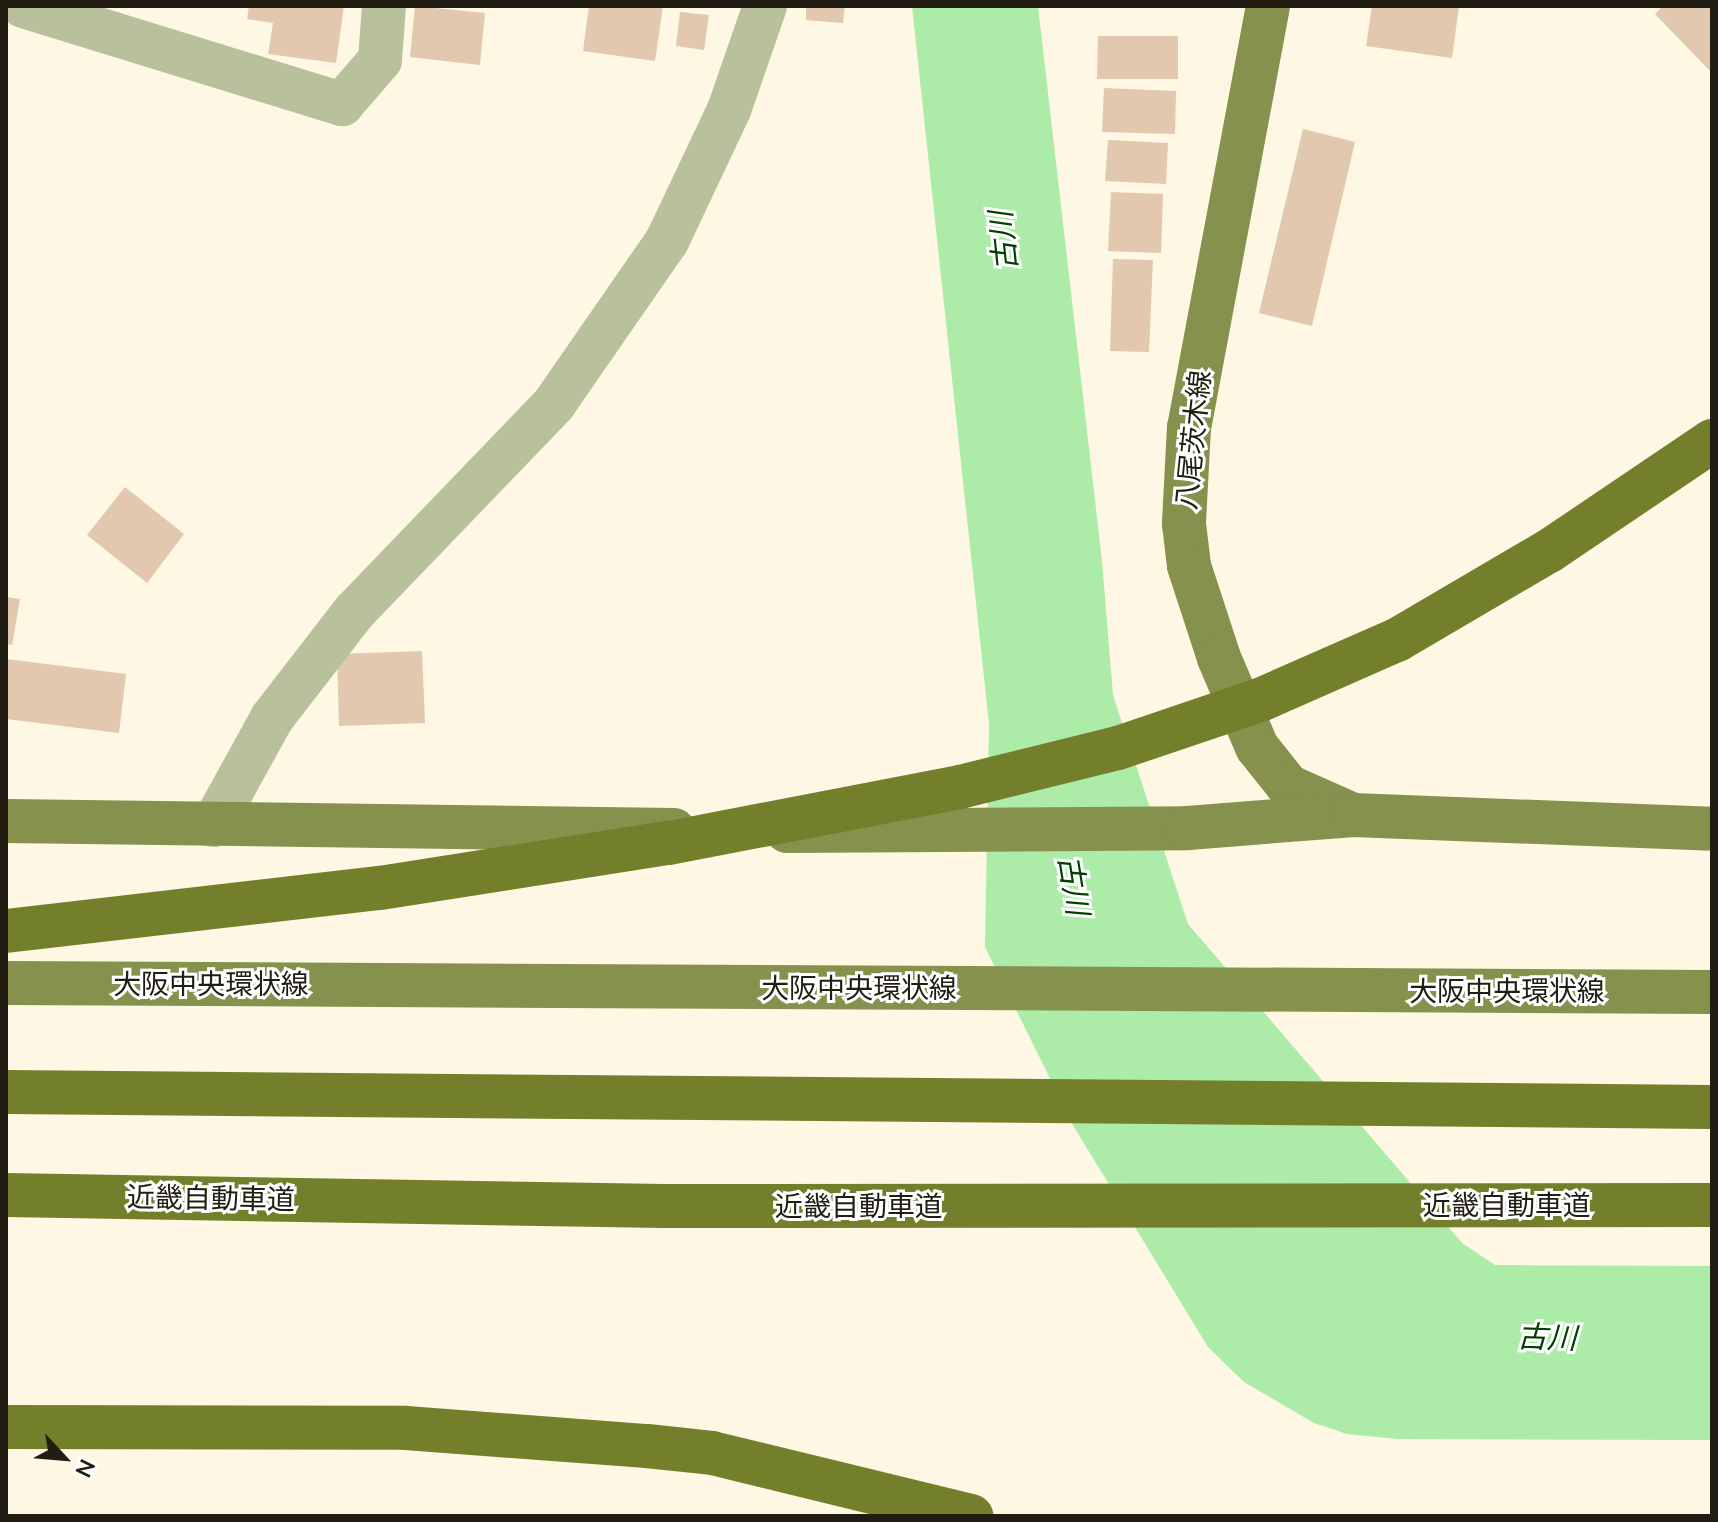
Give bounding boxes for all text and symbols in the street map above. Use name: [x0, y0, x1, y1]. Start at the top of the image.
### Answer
water label: 古川: [982, 209, 1024, 273]
street label: 八尾茨木線: [1169, 369, 1217, 511]
water label: 古川: [1052, 853, 1096, 917]
street label: 大阪中央環状線: [113, 967, 309, 1001]
street label: 大阪中央環状線: [761, 971, 957, 1005]
street label: 大阪中央環状線: [1409, 974, 1605, 1008]
street label: 近畿自動車道: [127, 1180, 295, 1216]
street label: 近畿自動車道: [1423, 1188, 1591, 1222]
street label: 近畿自動車道: [775, 1189, 943, 1223]
water label: 古川: [1516, 1318, 1578, 1356]
north arrow: [24, 1418, 104, 1498]
text: N: [69, 1455, 102, 1482]

